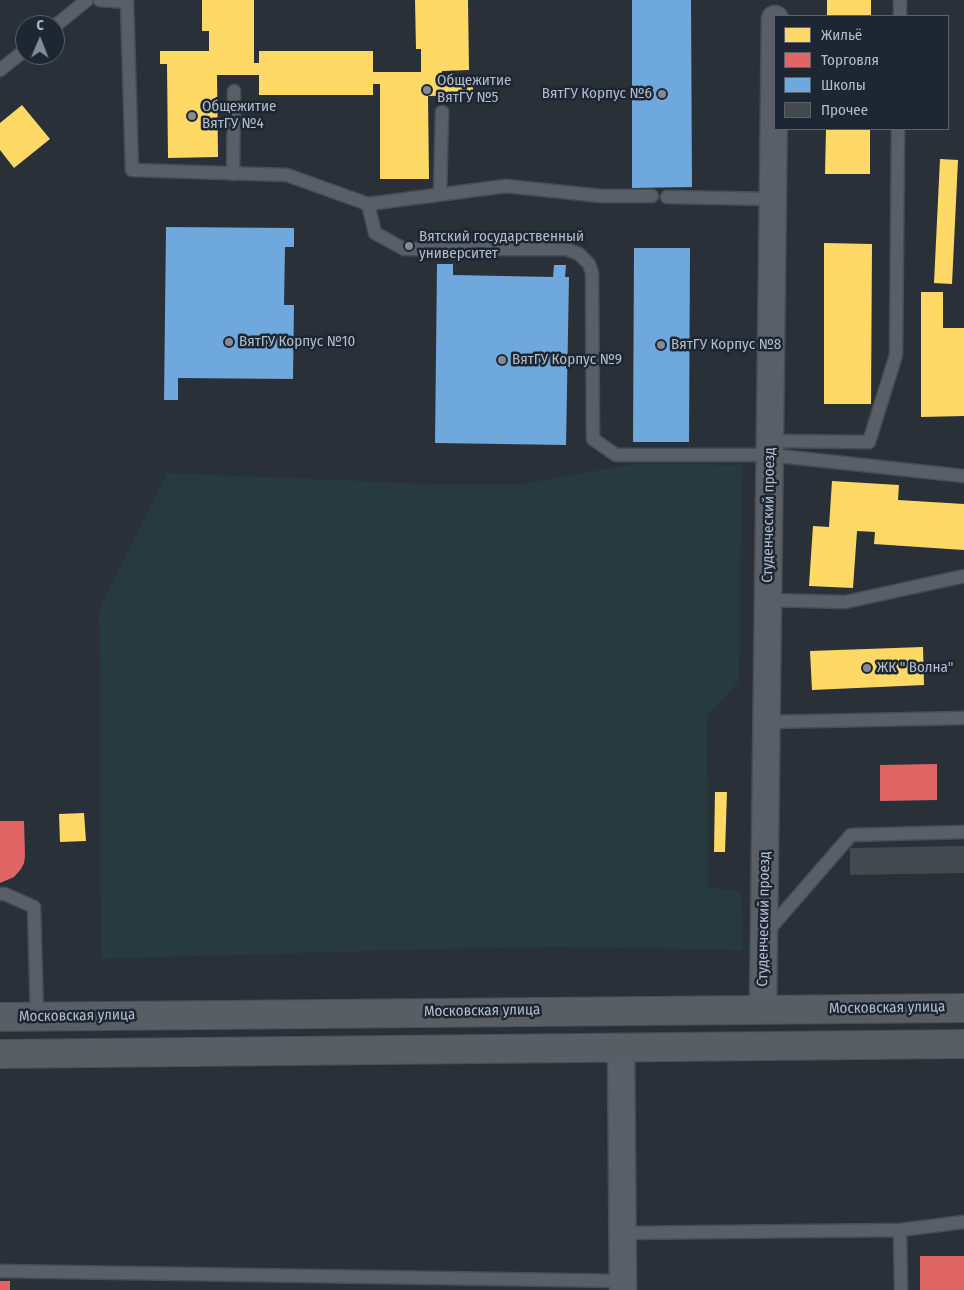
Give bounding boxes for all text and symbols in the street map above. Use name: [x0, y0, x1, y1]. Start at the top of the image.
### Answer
north arrow: [15, 15, 65, 65]
legend: [774, 15, 949, 130]
text: С: [36, 17, 44, 34]
text: Жильё: [821, 26, 862, 44]
text: Торговля: [821, 51, 879, 69]
place label: Общежитие ВятГУ №5: [437, 72, 511, 107]
text: Школы: [821, 76, 866, 94]
marker: Общежитие ВятГУ №5: [421, 84, 433, 96]
place label: ВятГУ Корпус №6: [542, 85, 652, 103]
marker: ВятГУ Корпус №6: [656, 88, 668, 100]
place label: Общежитие ВятГУ №4: [202, 98, 276, 133]
text: Прочее: [821, 101, 868, 119]
marker: Общежитие ВятГУ №4: [186, 110, 198, 122]
place label: Вятский государственный университет: [419, 228, 584, 263]
marker: Вятский государственный университет: [403, 240, 415, 252]
place label: ВятГУ Корпус №10: [239, 333, 355, 351]
marker: ВятГУ Корпус №10: [223, 336, 235, 348]
place label: ВятГУ Корпус №8: [671, 336, 781, 354]
marker: ВятГУ Корпус №8: [655, 339, 667, 351]
place label: ВятГУ Корпус №9: [512, 351, 622, 369]
marker: ВятГУ Корпус №9: [496, 354, 508, 366]
street label: Студенческий проезд: [759, 447, 779, 583]
place label: ЖК " Волна": [877, 659, 953, 677]
marker: ЖК " Волна": [861, 662, 873, 674]
street label: Студенческий проезд: [754, 851, 774, 987]
street label: Московская улица: [829, 998, 945, 1018]
street label: Московская улица: [424, 1001, 540, 1021]
street label: Московская улица: [19, 1006, 135, 1026]

